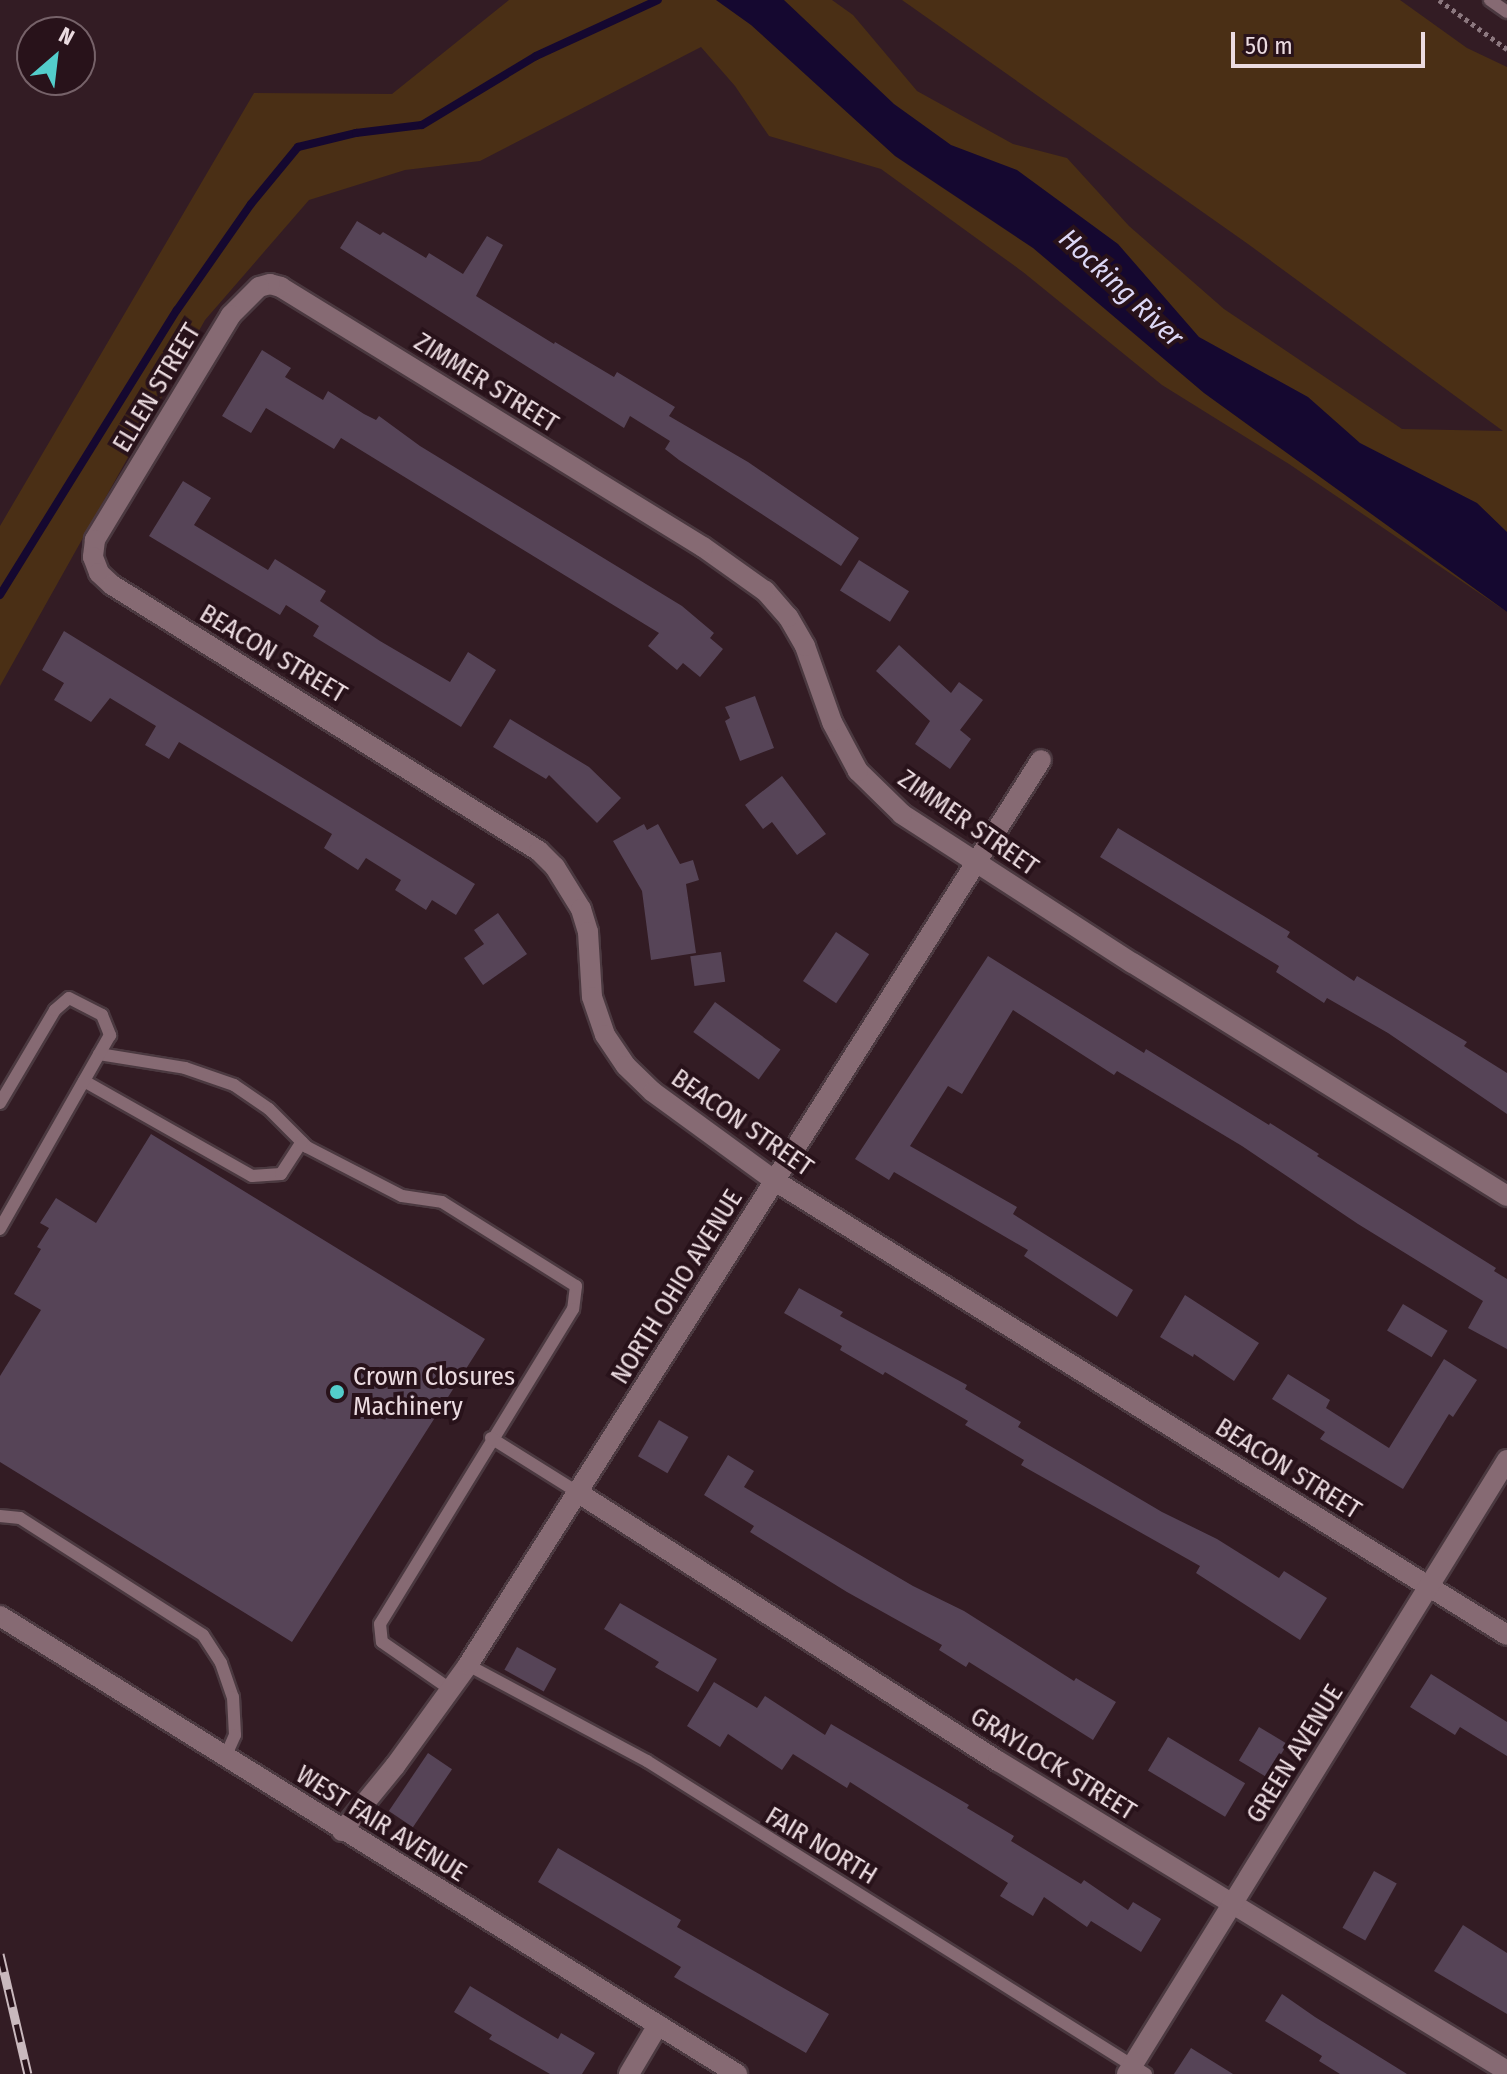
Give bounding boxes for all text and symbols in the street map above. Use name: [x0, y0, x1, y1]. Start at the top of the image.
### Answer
north arrow: [16, 16, 96, 96]
scale bar: [1235, 16, 1429, 66]
text: N: [54, 21, 79, 51]
text: 50 m: [1245, 32, 1293, 60]
water label: Hocking River: [1052, 222, 1190, 354]
street label: ELLEN STREET: [106, 318, 208, 458]
street label: ZIMMER STREET: [408, 326, 564, 440]
street label: BEACON STREET: [194, 598, 352, 710]
street label: ZIMMER STREET: [892, 763, 1044, 883]
street label: BEACON STREET: [665, 1063, 819, 1183]
street label: NORTH OHIO AVENUE: [605, 1184, 749, 1390]
place label: Crown Closures Machinery: [353, 1361, 515, 1422]
marker: Crown Closures Machinery: [328, 1383, 346, 1401]
street label: BEACON STREET: [1209, 1412, 1367, 1526]
street label: GREEN AVENUE: [1240, 1679, 1350, 1829]
street label: GRAYLOCK STREET: [965, 1701, 1141, 1827]
street label: WEST FAIR AVENUE: [290, 1759, 472, 1889]
street label: FAIR NORTH: [760, 1801, 882, 1891]

